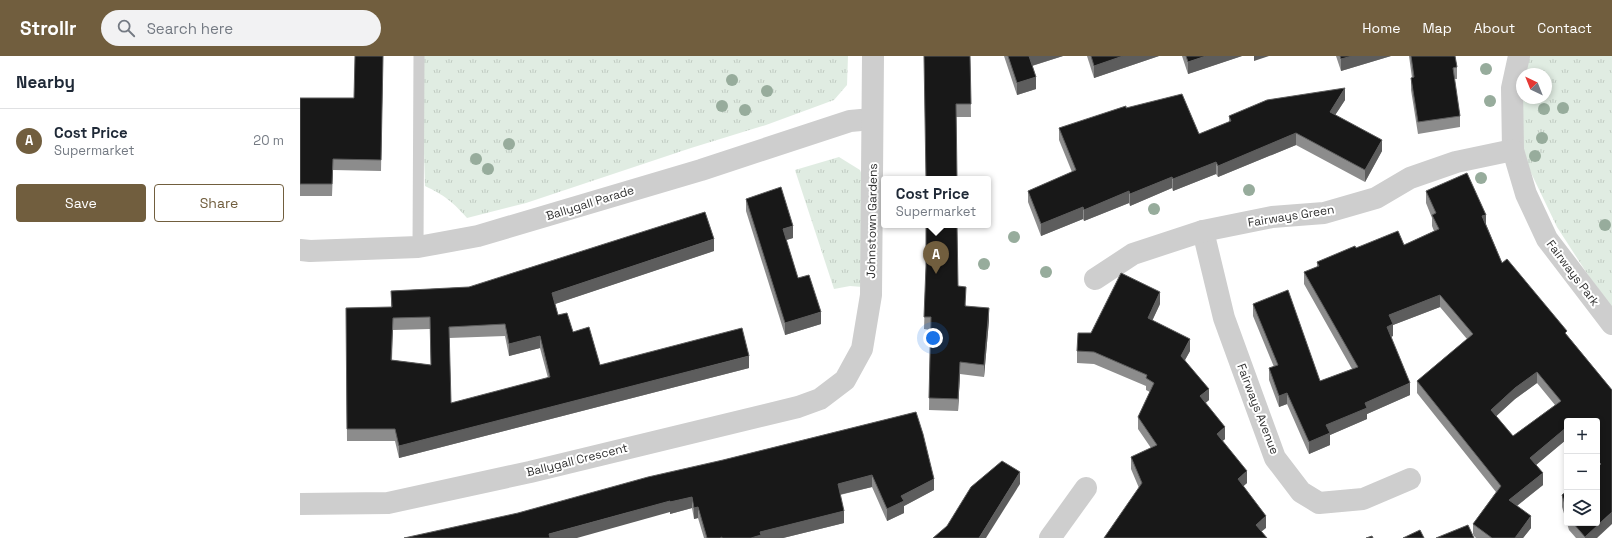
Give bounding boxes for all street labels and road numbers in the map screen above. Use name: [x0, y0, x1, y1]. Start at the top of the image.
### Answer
street label: Johnstown Gardens: [863, 163, 881, 279]
street label: Ballygall Parade: [544, 182, 636, 224]
street label: Fairways Green: [1247, 201, 1335, 231]
street label: Fairways Park: [1543, 237, 1603, 310]
street label: Fairways Avenue: [1233, 361, 1283, 457]
street label: Ballygall Crescent: [525, 440, 629, 480]

